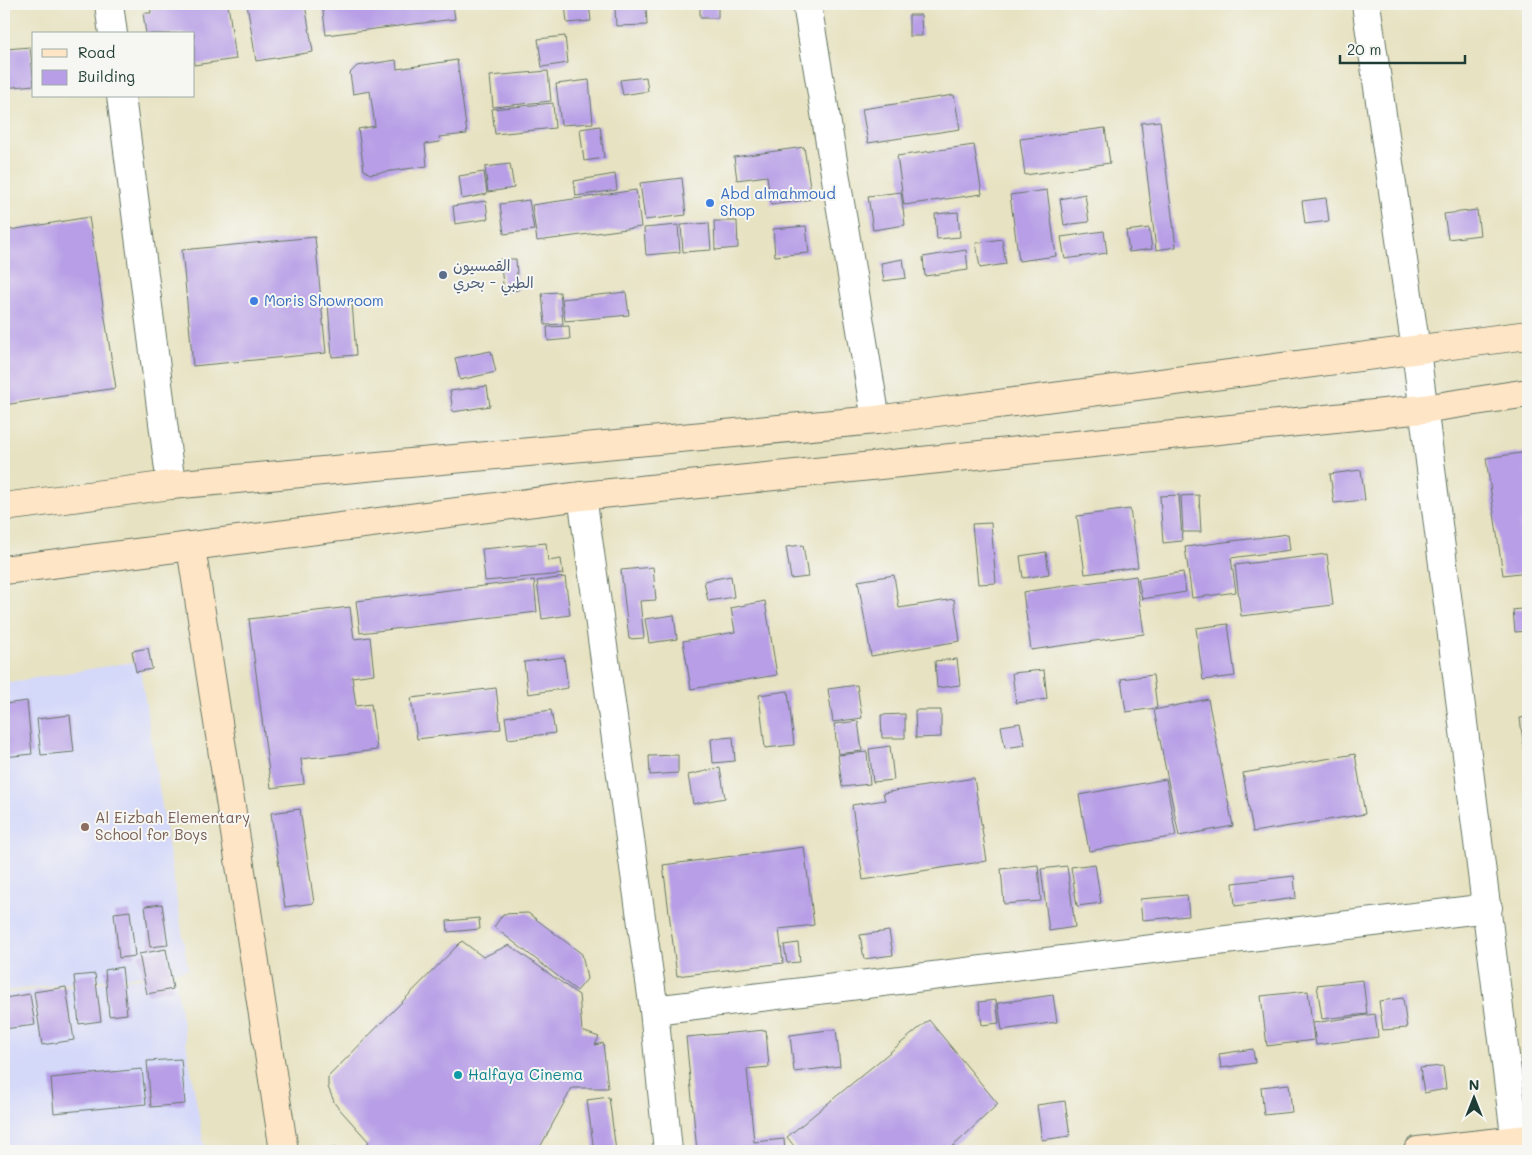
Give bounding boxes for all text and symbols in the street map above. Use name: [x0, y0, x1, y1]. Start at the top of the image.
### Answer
legend: [32, 32, 195, 98]
scale bar: [1340, 32, 1464, 64]
text: 20 m: [1347, 39, 1381, 59]
text: Road: [78, 42, 115, 62]
text: Building: [78, 66, 135, 86]
place label: Abd almahmoud Shop: [720, 183, 836, 220]
marker: Abd almahmoud Shop: [704, 197, 716, 209]
place label: القمسيون الطبي - بحري: [453, 255, 534, 296]
marker: القمسيون الطبي - بحري: [437, 269, 449, 281]
place label: Moris Showroom: [264, 290, 384, 310]
marker: Moris Showroom: [248, 295, 260, 307]
place label: Al Eizbah Elementary School for Boys: [95, 807, 250, 844]
marker: Al Eizbah Elementary School for Boys: [79, 821, 91, 833]
place label: Halfaya Cinema: [468, 1064, 583, 1084]
marker: Halfaya Cinema: [452, 1069, 464, 1081]
north arrow: [1450, 1072, 1500, 1122]
text: N: [1469, 1075, 1479, 1094]

